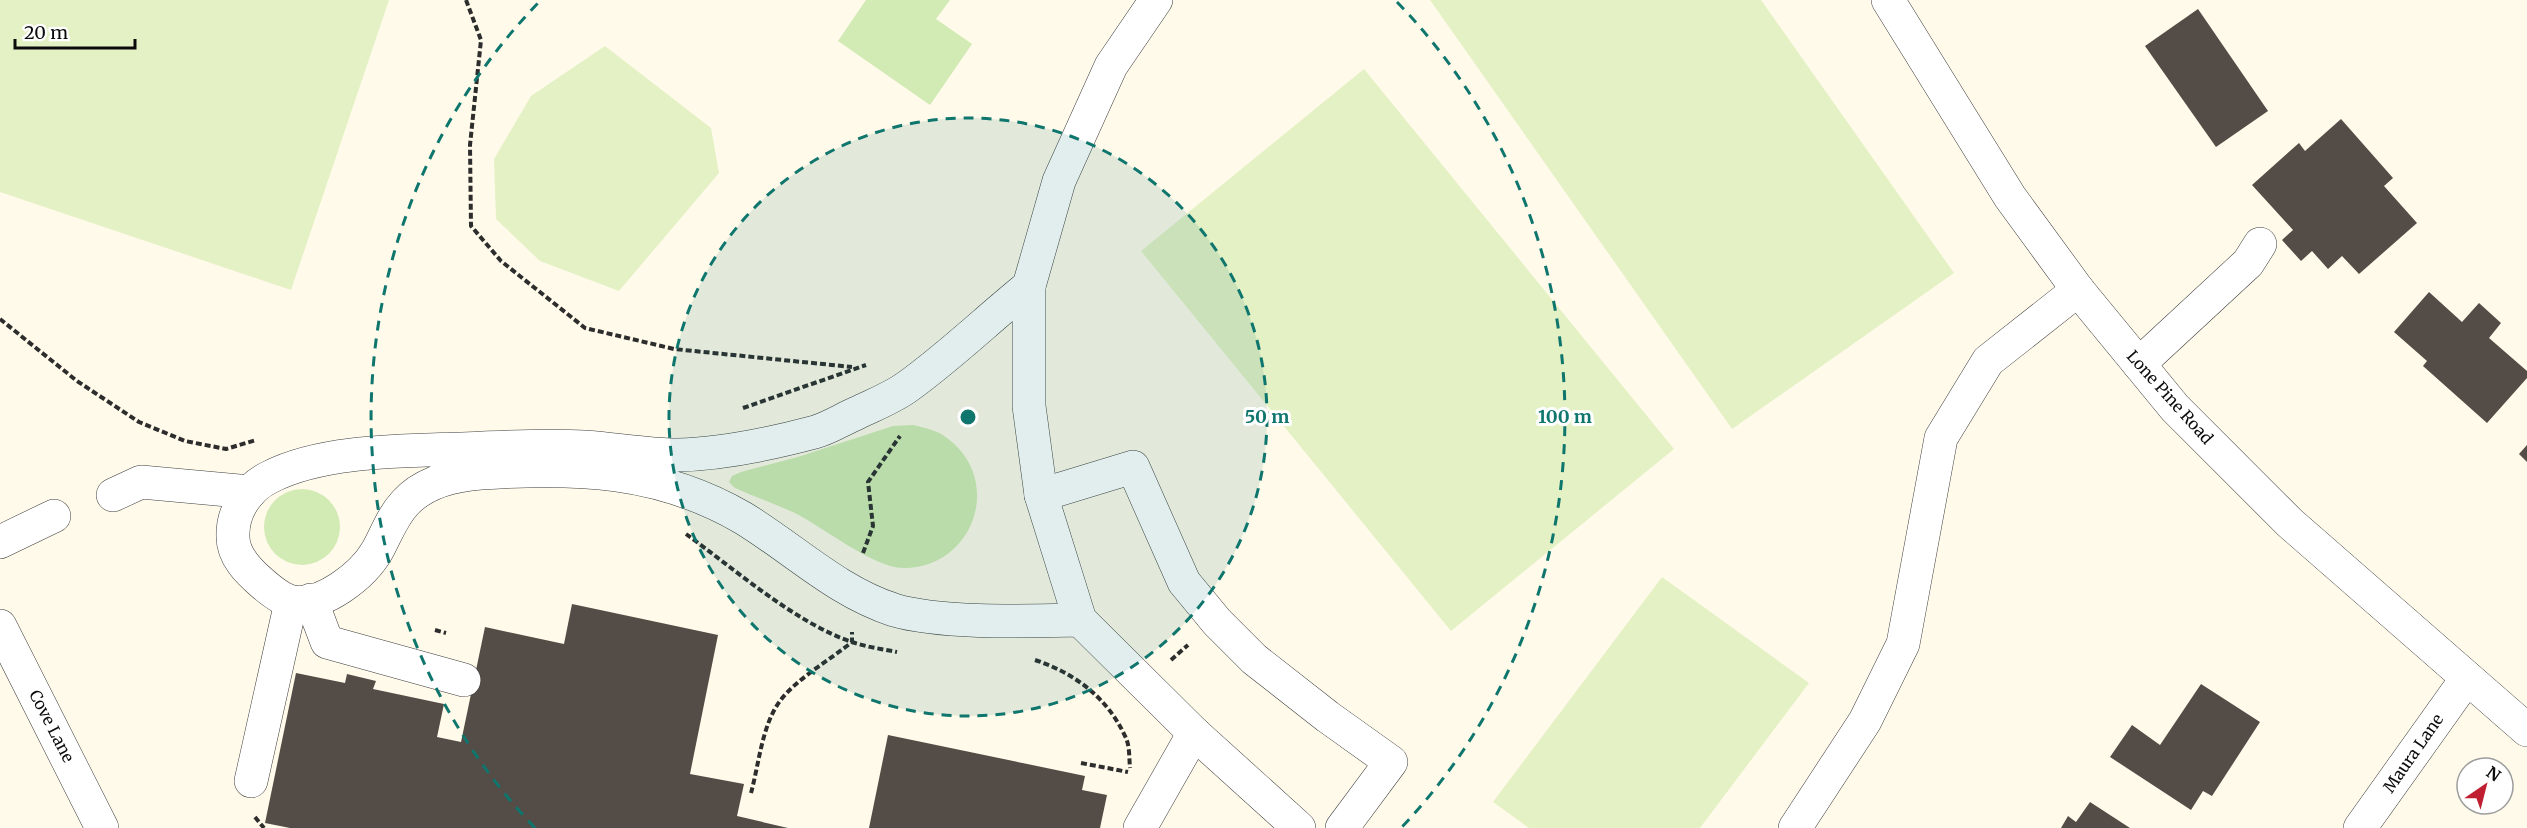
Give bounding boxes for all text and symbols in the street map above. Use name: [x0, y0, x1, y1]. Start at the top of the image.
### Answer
scale bar: [15, 12, 135, 50]
text: 20 m: [24, 21, 68, 44]
street label: Lone Pine Road: [2123, 346, 2218, 448]
text: 50 m: [1245, 405, 1289, 428]
text: 100 m: [1538, 405, 1592, 428]
centre of rings: [958, 407, 978, 427]
street label: Cove Lane: [25, 686, 79, 766]
street label: Maura Lane: [2379, 710, 2447, 796]
north arrow: [2455, 756, 2515, 816]
text: N: [2483, 762, 2505, 786]

